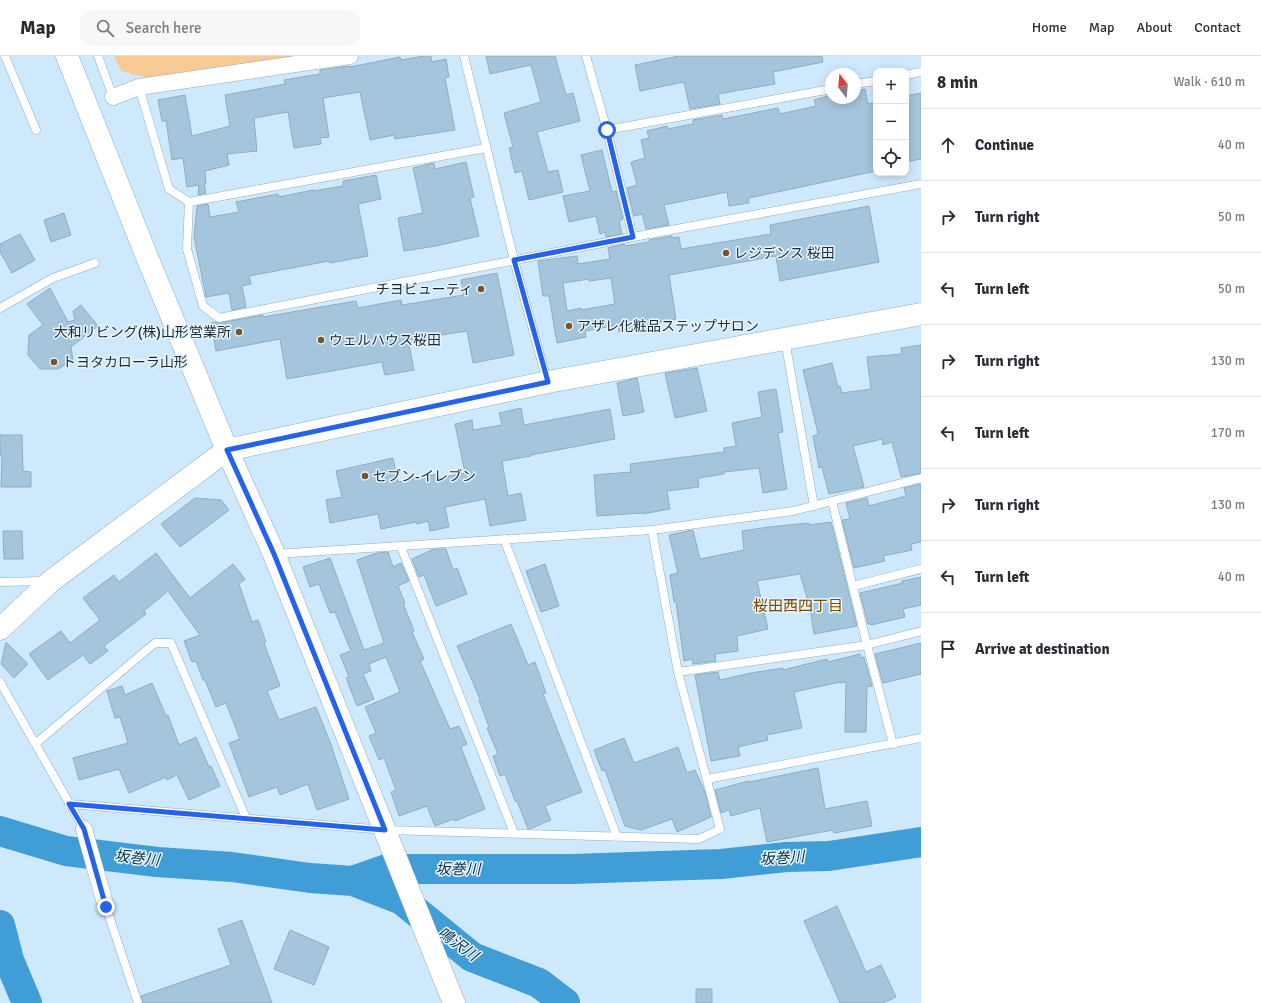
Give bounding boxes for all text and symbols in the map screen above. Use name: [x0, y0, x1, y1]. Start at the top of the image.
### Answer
search box: [80, 10, 360, 46]
text: Map: [20, 16, 56, 40]
icon: search: [94, 17, 116, 39]
text: Search here: [126, 19, 201, 37]
text: Home: [1032, 19, 1067, 36]
text: Map: [1089, 19, 1114, 36]
text: About: [1136, 19, 1172, 36]
text: Contact: [1194, 19, 1241, 36]
north arrow: [825, 68, 861, 104]
map controls: [873, 68, 909, 176]
button: +: [873, 68, 909, 104]
text: 8 min: [937, 72, 978, 93]
text: Walk · 610 m: [1174, 74, 1245, 90]
button: −: [873, 104, 909, 140]
route start: [598, 121, 616, 139]
icon: ahead: [937, 134, 959, 156]
text: Continue: [975, 136, 1034, 154]
text: 40 m: [1218, 137, 1245, 153]
button: locate: [873, 140, 909, 176]
icon: right: [937, 206, 959, 228]
text: Turn right: [975, 208, 1040, 226]
text: 50 m: [1218, 209, 1245, 225]
place label: レジデンス 桜田: [734, 245, 835, 262]
marker: レジデンス 桜田: [721, 248, 731, 258]
icon: left: [937, 278, 959, 300]
text: Turn left: [975, 280, 1029, 298]
place label: チヨビューティ: [376, 281, 473, 298]
text: 50 m: [1218, 281, 1245, 297]
marker: チヨビューティ: [476, 284, 486, 294]
place label: アザレ化粧品ステップサロン: [577, 318, 759, 335]
marker: アザレ化粧品ステップサロン: [564, 321, 574, 331]
place label: 大和リビング(株)山形営業所: [54, 324, 231, 341]
marker: 大和リビング(株)山形営業所: [234, 327, 244, 337]
place label: ウェルハウス桜田: [329, 332, 441, 349]
marker: ウェルハウス桜田: [316, 335, 326, 345]
icon: right: [937, 350, 959, 372]
text: Turn right: [975, 352, 1040, 370]
text: 130 m: [1211, 353, 1245, 369]
place label: トヨタカローラ山形: [62, 354, 188, 371]
marker: トヨタカローラ山形: [49, 357, 59, 367]
icon: left: [937, 422, 959, 444]
text: Turn left: [975, 424, 1029, 442]
text: 170 m: [1211, 425, 1245, 441]
place label: セブン-イレブン: [373, 468, 476, 485]
marker: セブン-イレブン: [360, 471, 370, 481]
icon: right: [937, 494, 959, 516]
text: Turn right: [975, 496, 1040, 514]
text: 130 m: [1211, 497, 1245, 513]
icon: left: [937, 566, 959, 588]
text: Turn left: [975, 568, 1029, 586]
text: 40 m: [1218, 569, 1245, 585]
district label: 桜田西四丁目: [753, 597, 843, 615]
icon: arrive: [937, 638, 959, 660]
text: Arrive at destination: [975, 640, 1110, 658]
water label: 坂巻川: [114, 847, 162, 870]
water label: 坂巻川: [759, 847, 807, 869]
water label: 坂巻川: [435, 860, 482, 878]
route end: [97, 898, 115, 916]
water label: 鳴沢川: [435, 923, 483, 966]

